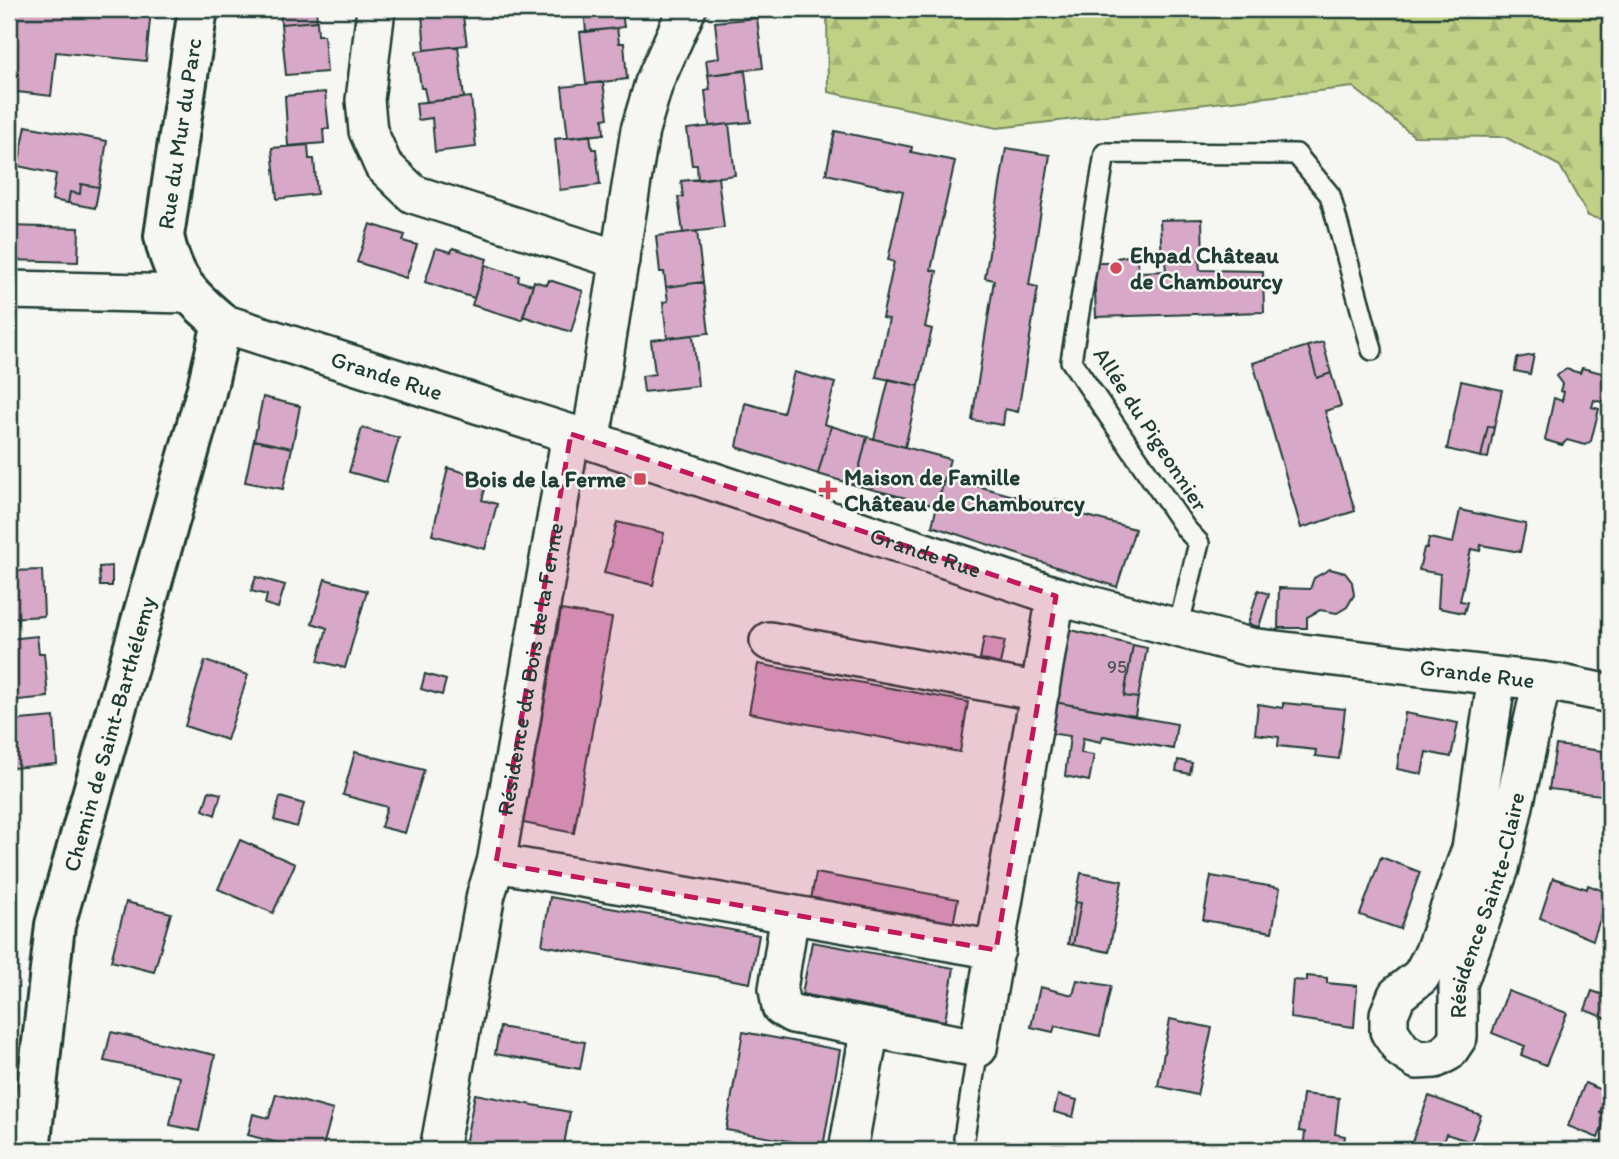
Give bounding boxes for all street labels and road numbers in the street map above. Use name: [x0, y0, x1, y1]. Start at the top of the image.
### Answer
street label: Rue du Mur du Parc: [151, 36, 207, 231]
street label: Allée du Pigeonnier: [1088, 342, 1214, 516]
street label: Grande Rue: [328, 345, 446, 406]
street label: Résidence du Bois de la Ferme: [491, 520, 569, 817]
street label: Grande Rue: [866, 521, 985, 584]
street label: Chemin de Saint-Barthélemy: [57, 593, 161, 875]
street label: Grande Rue: [1418, 653, 1536, 694]
street label: Résidence Sainte-Claire: [1444, 789, 1531, 1018]

